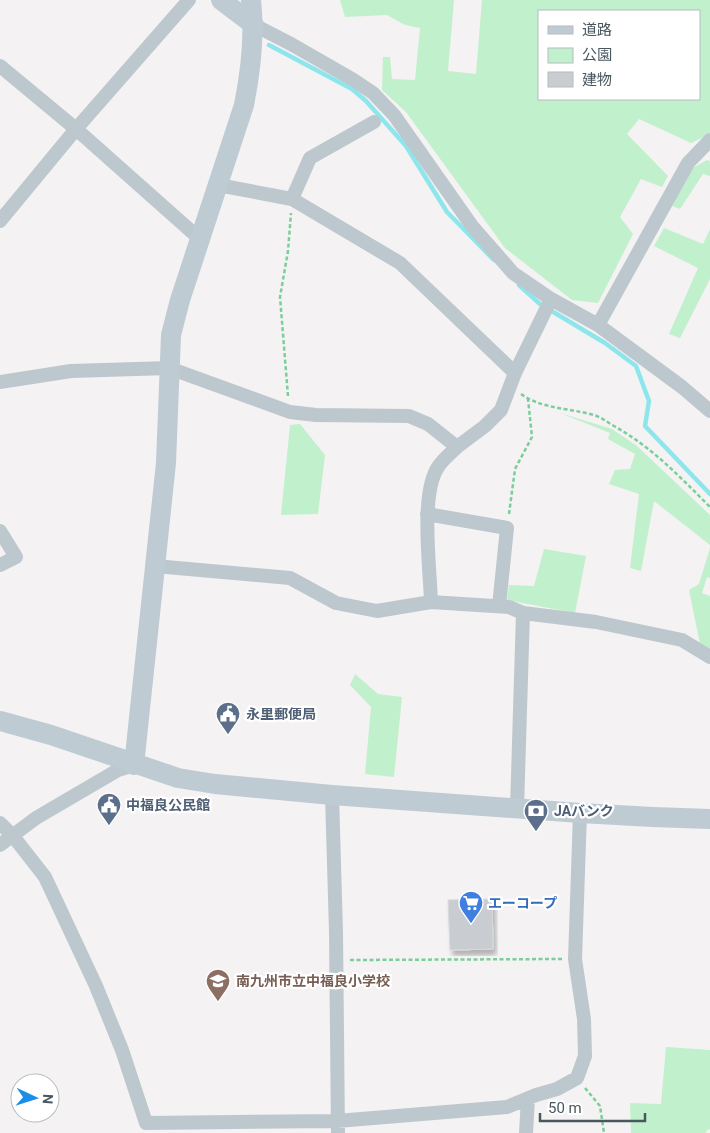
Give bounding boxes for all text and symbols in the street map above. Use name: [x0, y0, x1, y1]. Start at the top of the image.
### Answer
legend: [538, 10, 700, 100]
text: 道路: [582, 21, 612, 39]
text: 公園: [582, 46, 612, 64]
text: 建物: [582, 71, 612, 89]
public building icon: 永里郵便局: [215, 701, 241, 735]
place label: 永里郵便局: [246, 706, 316, 722]
public building icon: 中福良公民館: [96, 792, 122, 826]
place label: 中福良公民館: [126, 797, 210, 813]
bank icon: JAバンク: [523, 798, 549, 832]
place label: JAバンク: [554, 803, 614, 819]
supermarket icon: エーコープ: [458, 890, 484, 924]
place label: エーコープ: [488, 895, 557, 911]
school or university icon: 南九州市立中福良小学校: [205, 968, 231, 1002]
place label: 南九州市立中福良小学校: [236, 973, 390, 989]
north arrow: [10, 1073, 60, 1123]
scale bar: [540, 1090, 645, 1122]
text: N: [40, 1093, 56, 1104]
text: 50 m: [548, 1099, 582, 1117]

